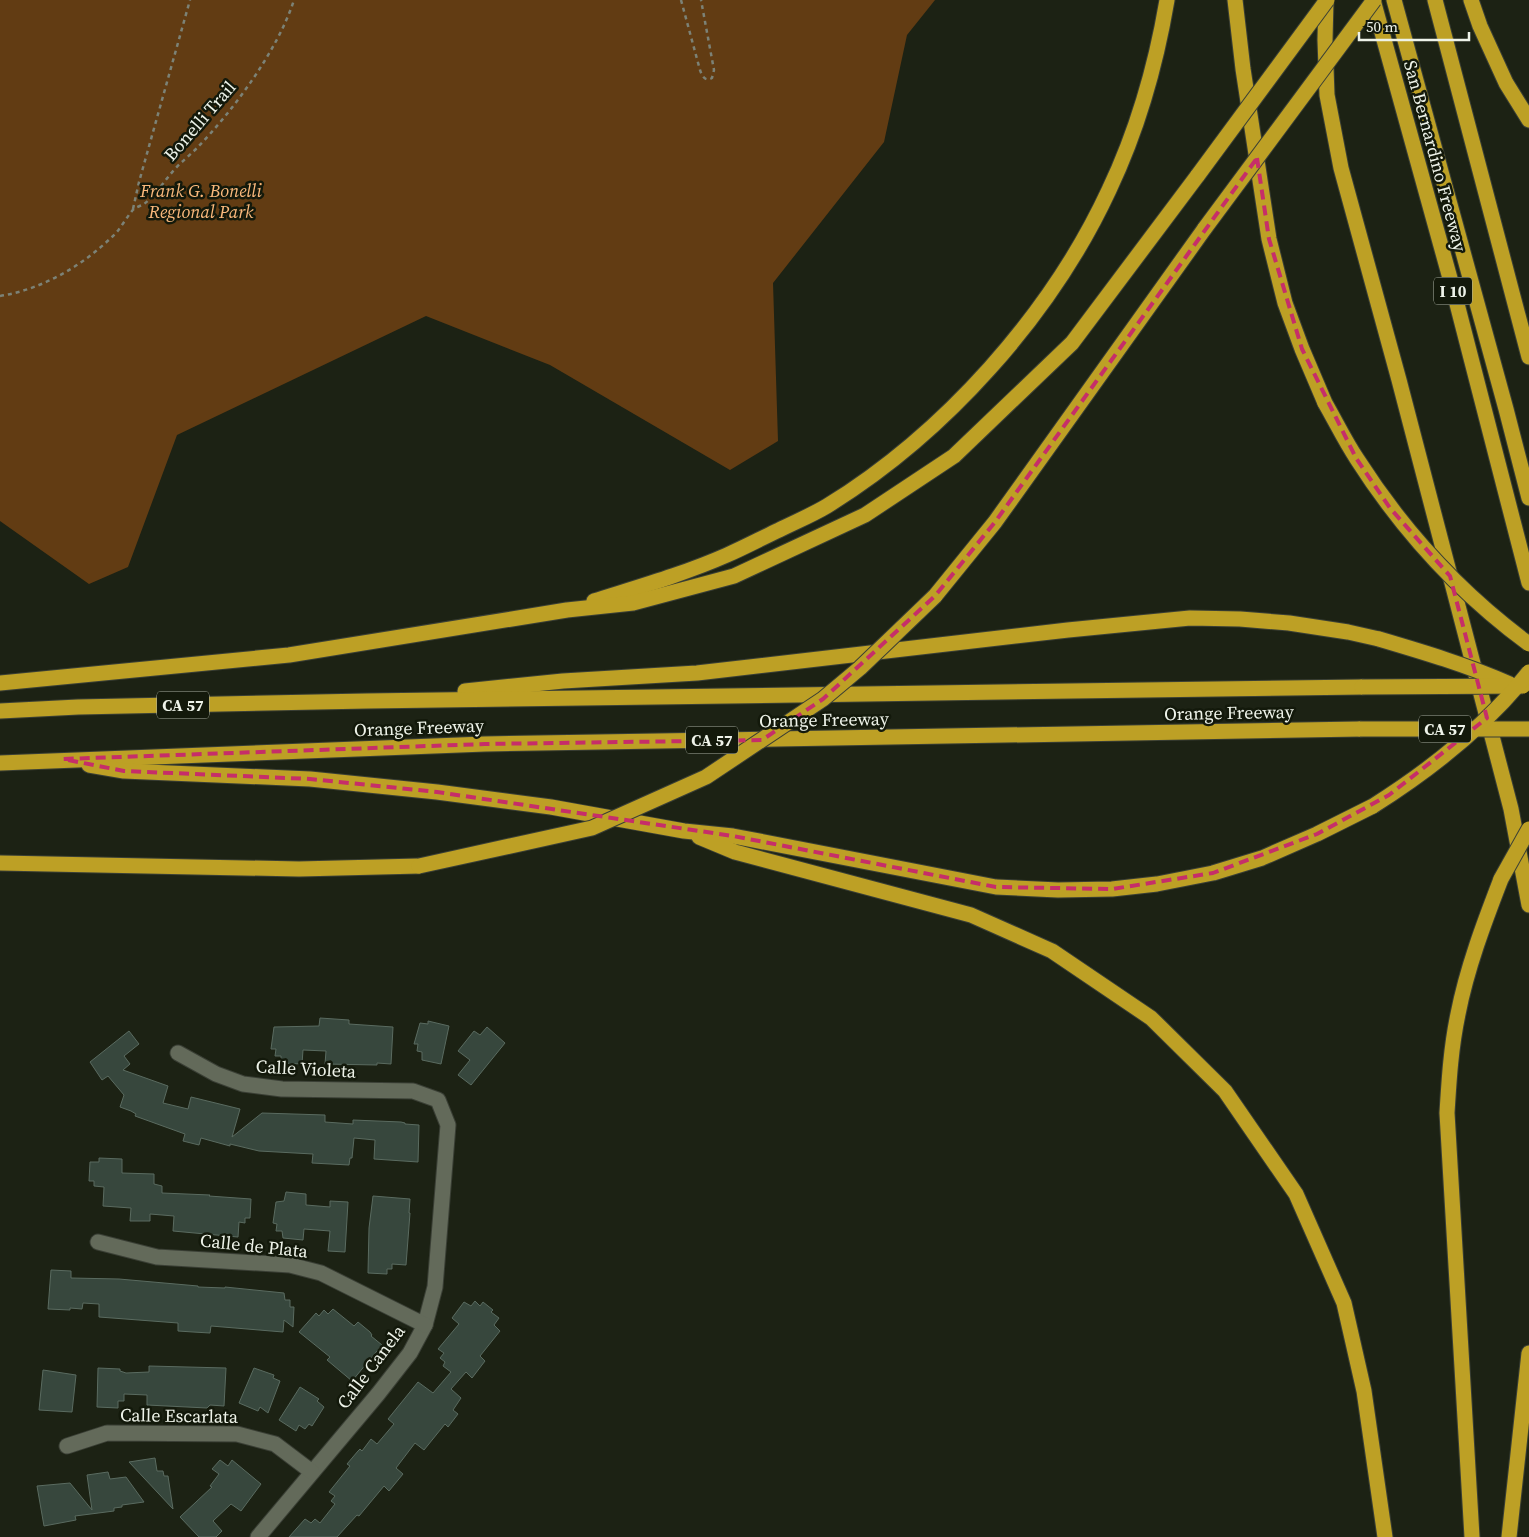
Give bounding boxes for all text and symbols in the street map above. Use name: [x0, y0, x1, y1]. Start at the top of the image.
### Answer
scale bar: [1359, 10, 1469, 42]
text: 50 m: [1366, 16, 1398, 37]
street label: San Bernardino Freeway: [1398, 58, 1473, 255]
street label: Bonelli Trail: [158, 75, 241, 166]
park label: Frank G. Bonelli Regional Park: [139, 178, 262, 224]
road number: I 10: [1434, 278, 1472, 304]
road number: CA 57: [157, 692, 209, 718]
street label: Orange Freeway: [1164, 699, 1295, 726]
street label: Orange Freeway: [759, 706, 890, 733]
street label: Orange Freeway: [354, 713, 485, 742]
road number: CA 57: [1419, 716, 1471, 742]
road number: CA 57: [686, 726, 738, 754]
street label: Calle Violeta: [255, 1053, 358, 1084]
street label: Calle de Plata: [199, 1227, 310, 1264]
street label: Calle Canela: [331, 1319, 411, 1414]
street label: Calle Escarlata: [120, 1402, 239, 1429]

